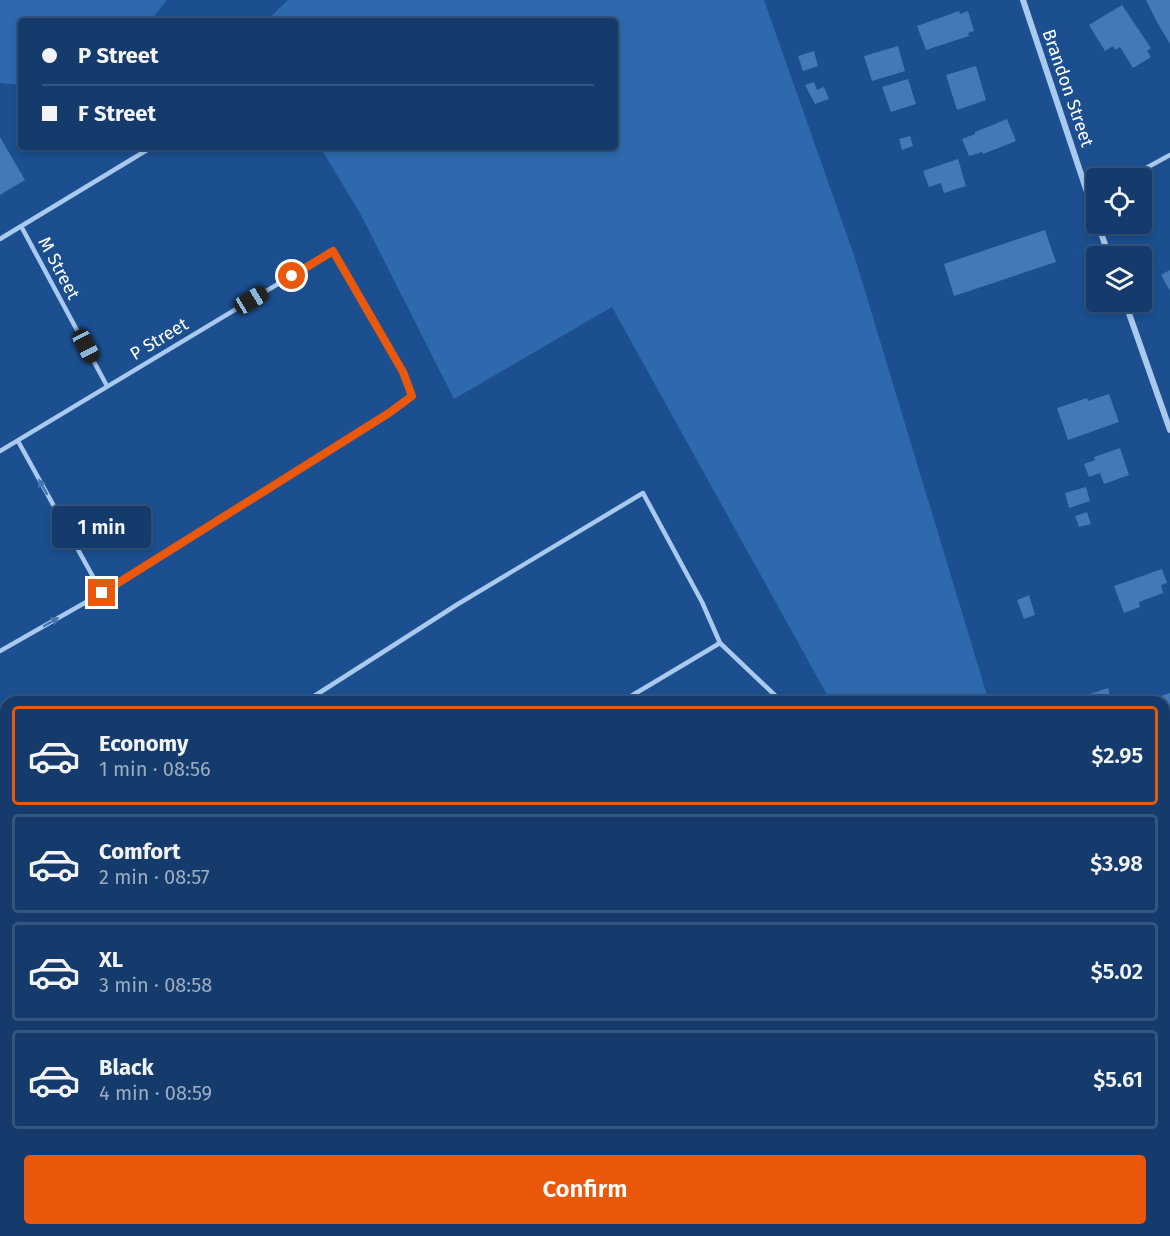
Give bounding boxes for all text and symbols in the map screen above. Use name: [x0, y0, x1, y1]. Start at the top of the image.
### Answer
street label: Brandon Street: [1038, 26, 1099, 150]
text: P Street: [78, 42, 158, 69]
text: F Street: [78, 100, 156, 127]
map controls: [1086, 168, 1152, 312]
button: locate: [1086, 168, 1152, 234]
street label: M Street: [33, 233, 85, 303]
button: layers: [1086, 246, 1152, 312]
route start: [278, 262, 305, 289]
car: [231, 283, 271, 317]
street label: P Street: [126, 313, 193, 365]
car: [70, 326, 102, 366]
one-way arrow: [38, 478, 48, 495]
callout: 1 min: [52, 506, 152, 548]
text: 1 min: [77, 515, 126, 539]
route end: [88, 579, 115, 606]
one-way arrow: [43, 617, 59, 628]
icon: car: [27, 729, 81, 783]
text: Economy: [99, 730, 188, 757]
text: $2.95: [1091, 742, 1143, 769]
text: 1 min · 08:56: [99, 757, 211, 781]
icon: car: [27, 837, 81, 891]
text: Comfort: [99, 838, 180, 865]
text: $3.98: [1090, 850, 1143, 877]
text: 2 min · 08:57: [99, 865, 210, 889]
icon: car: [27, 945, 81, 999]
text: XL: [99, 946, 123, 973]
text: $5.02: [1091, 958, 1143, 985]
text: 3 min · 08:58: [99, 973, 212, 997]
icon: car: [27, 1053, 81, 1107]
text: Black: [99, 1054, 154, 1081]
text: $5.61: [1093, 1066, 1143, 1093]
text: 4 min · 08:59: [99, 1081, 212, 1105]
button: Confirm: [24, 1155, 1146, 1224]

